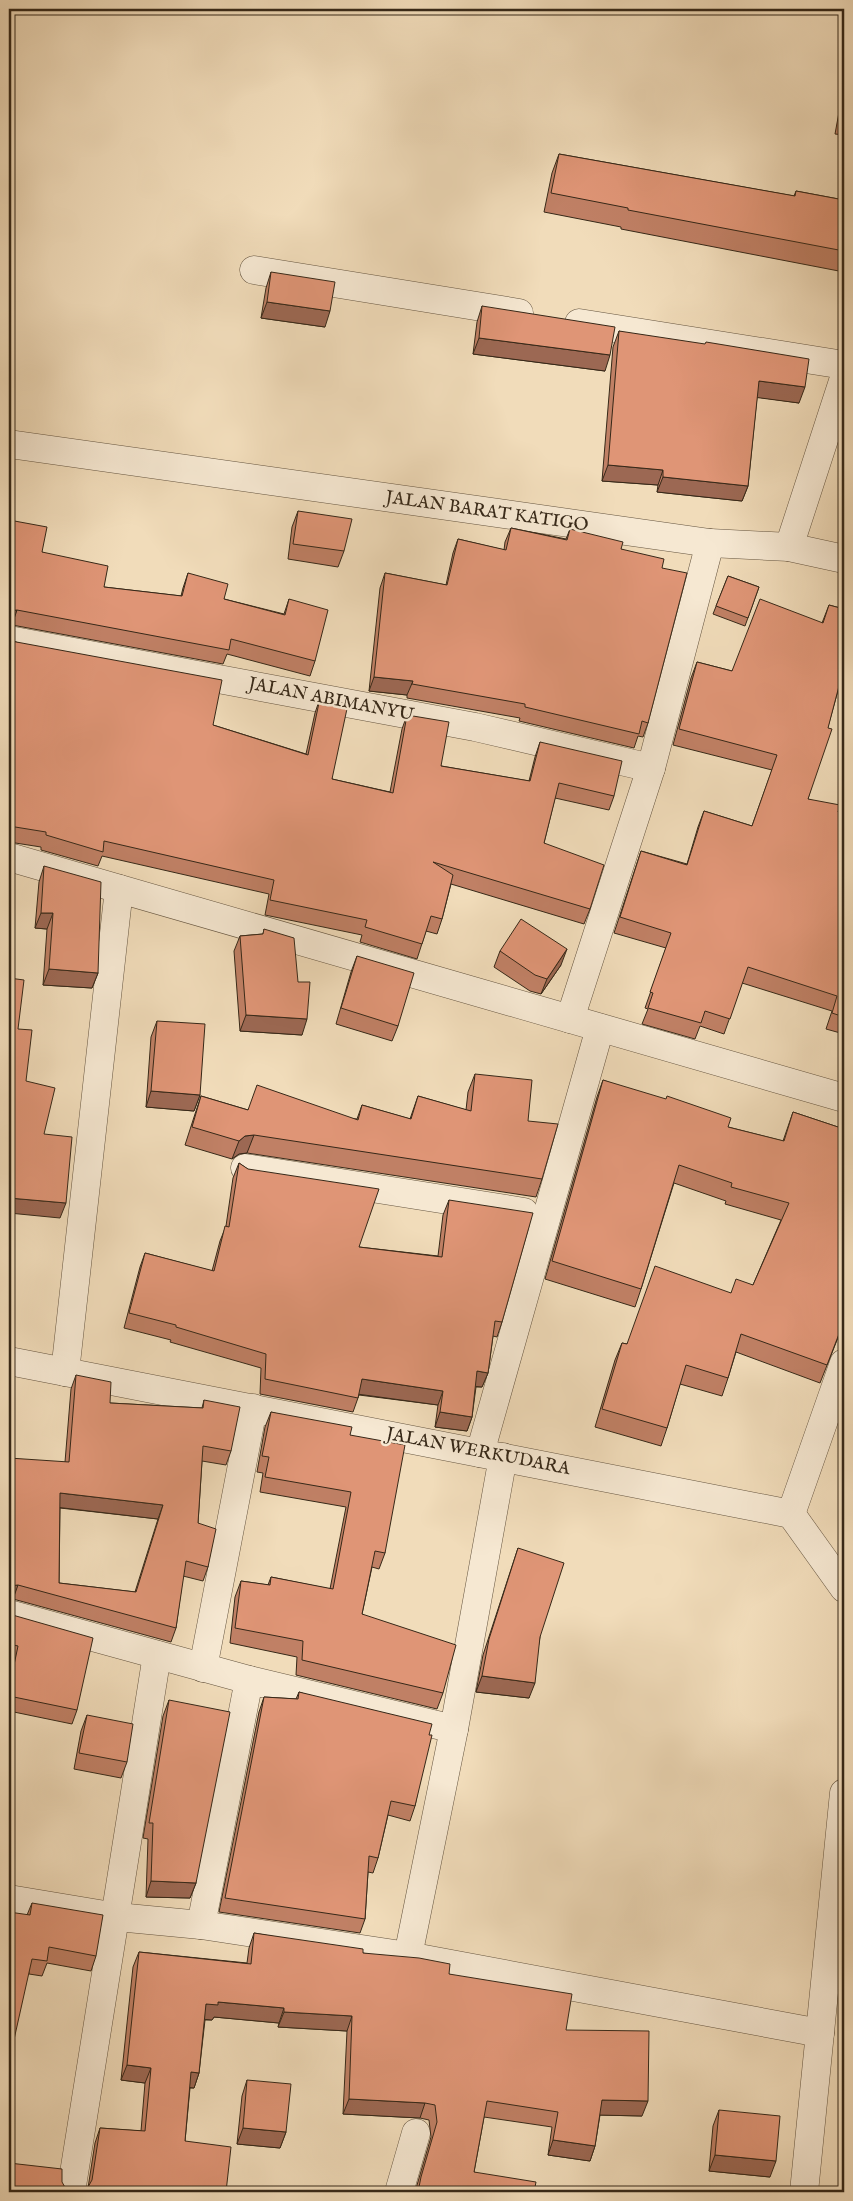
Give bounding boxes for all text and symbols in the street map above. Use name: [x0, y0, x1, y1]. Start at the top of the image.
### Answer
street label: JALAN BARAT KATIGO: [382, 486, 590, 538]
street label: JALAN ABIMANYU: [245, 672, 416, 727]
street label: JALAN WERKUDARA: [382, 1423, 573, 1481]

